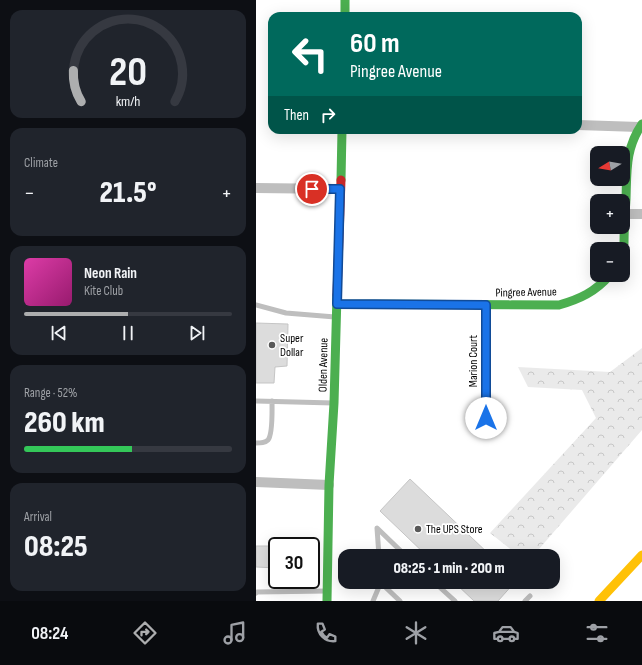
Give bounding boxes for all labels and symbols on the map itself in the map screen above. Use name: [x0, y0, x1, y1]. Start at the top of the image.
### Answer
north arrow: [590, 146, 630, 186]
pin: [295, 172, 329, 206]
street label: Pingree Avenue: [495, 284, 557, 301]
place label: Super Dollar: [280, 331, 304, 360]
street label: Marion Court: [466, 334, 481, 387]
street label: Olden Avenue: [316, 338, 331, 392]
marker: Super Dollar: [267, 340, 277, 350]
position arrow: [465, 397, 507, 439]
place label: The UPS Store: [426, 522, 483, 537]
marker: The UPS Store: [413, 524, 423, 534]
speed limit sign: 30: [268, 537, 320, 589]

